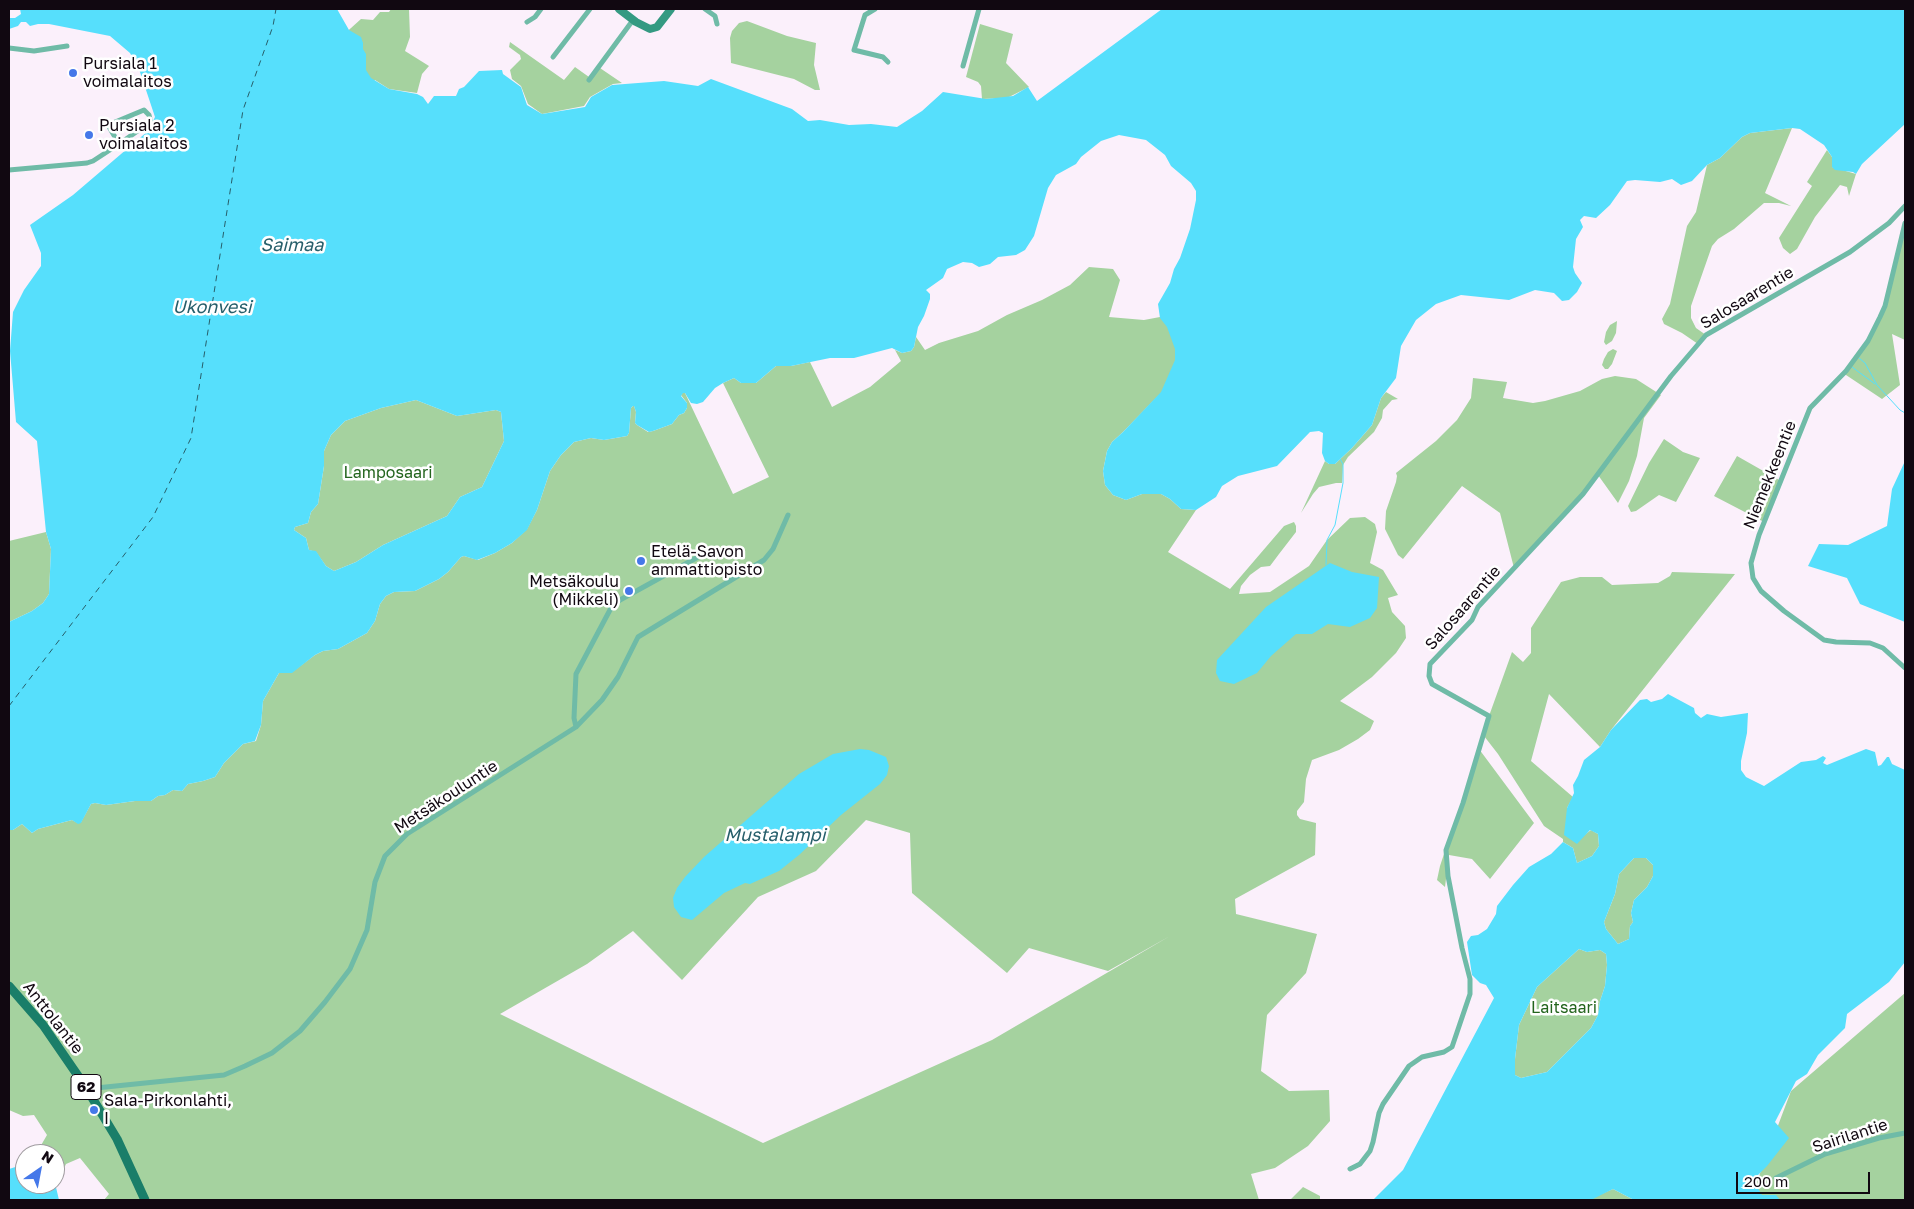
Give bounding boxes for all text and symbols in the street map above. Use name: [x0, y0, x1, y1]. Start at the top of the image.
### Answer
place label: Pursiala 1 voimalaitos: [83, 54, 172, 92]
marker: Pursiala 1 voimalaitos: [67, 67, 79, 79]
place label: Pursiala 2 voimalaitos: [99, 116, 188, 154]
marker: Pursiala 2 voimalaitos: [83, 129, 95, 141]
water label: Saimaa: [261, 234, 323, 256]
street label: Salosaarentie: [1697, 263, 1797, 333]
water label: Ukonvesi: [173, 296, 251, 318]
street label: Niemekkeentie: [1740, 418, 1800, 532]
park label: Lamposaari: [343, 463, 433, 483]
place label: Etelä-Savon ammattiopisto: [651, 542, 762, 580]
marker: Etelä-Savon ammattiopisto: [635, 555, 647, 567]
street label: Salosaarentie: [1421, 562, 1505, 654]
place label: Metsäkoulu (Mikkeli): [529, 572, 619, 610]
marker: Metsäkoulu (Mikkeli): [623, 585, 635, 597]
street label: Metsäkouluntie: [391, 756, 501, 838]
water label: Mustalampi: [724, 824, 826, 846]
street label: Anttolantie: [19, 978, 87, 1058]
park label: Laitsaari: [1531, 998, 1597, 1018]
road number: 62: [71, 1074, 101, 1100]
place label: Sala-Pirkonlahti, I: [104, 1091, 232, 1129]
marker: Sala-Pirkonlahti, I: [88, 1104, 100, 1116]
street label: Sairilantie: [1810, 1115, 1890, 1157]
north arrow: [15, 1144, 65, 1194]
text: N: [39, 1147, 57, 1167]
scale bar: [1739, 1162, 1873, 1194]
text: 200 m: [1744, 1172, 1788, 1190]

